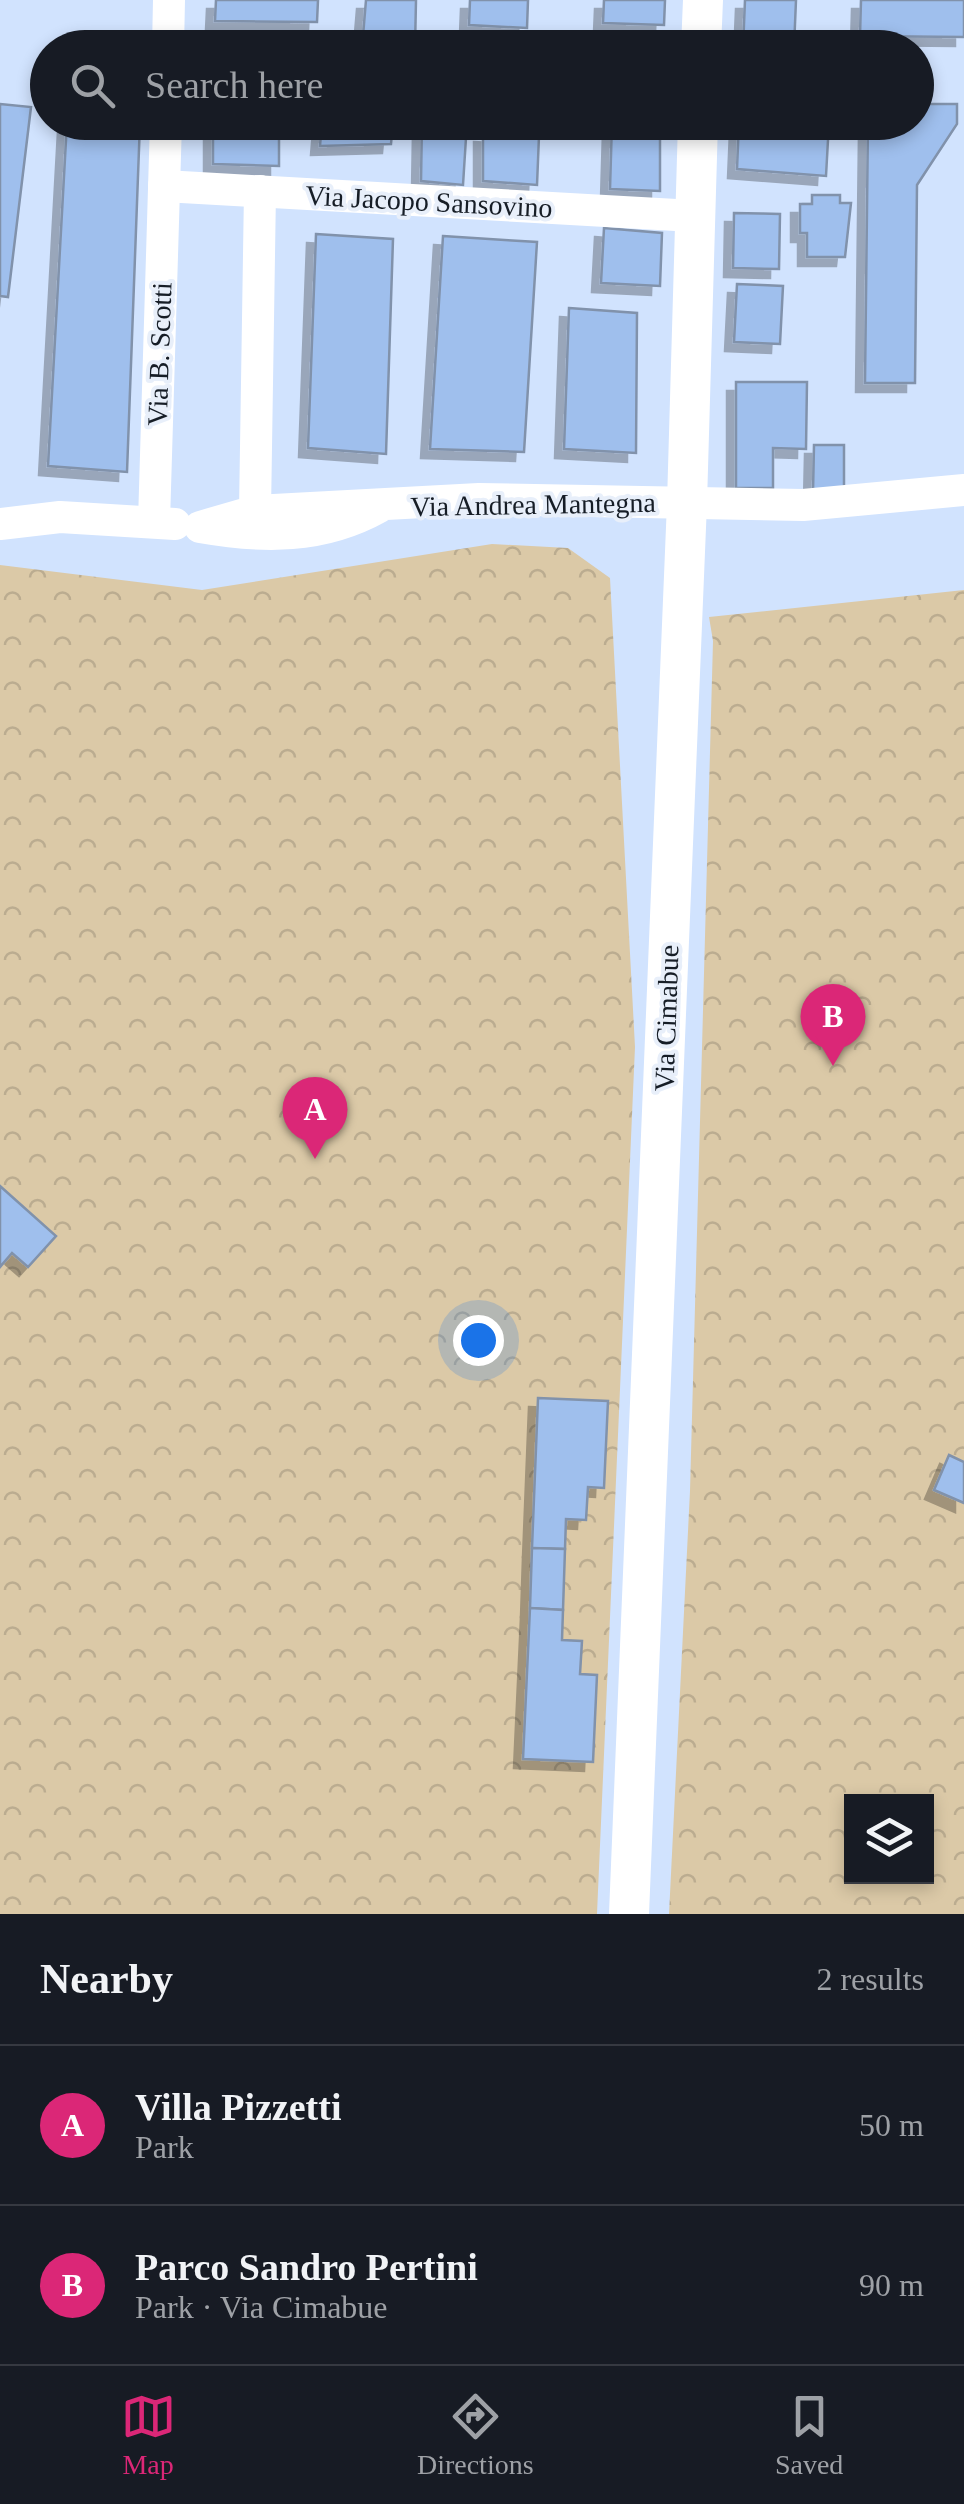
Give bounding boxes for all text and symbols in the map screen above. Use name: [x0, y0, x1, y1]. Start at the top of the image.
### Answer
search box: [30, 30, 934, 140]
icon: search: [65, 58, 120, 113]
text: Search here: [145, 64, 323, 106]
street label: Via Jacopo Sansovino: [305, 180, 553, 223]
street label: Via B. Scotti: [142, 281, 178, 426]
street label: Via Andrea Mantegna: [410, 487, 657, 522]
street label: Via Cimabue: [648, 944, 685, 1092]
pin: B: [800, 984, 866, 1066]
pin: A: [282, 1076, 348, 1159]
your location: [453, 1315, 504, 1366]
map controls: [844, 1794, 934, 1884]
button: layers: [844, 1794, 934, 1884]
text: Nearby: [40, 1956, 173, 2002]
text: 2 results: [816, 1961, 924, 1997]
text: Villa Pizzetti: [135, 2086, 341, 2128]
text: A: [61, 2107, 84, 2143]
text: 50 m: [859, 2107, 924, 2143]
text: Park: [135, 2129, 194, 2165]
text: Parco Sandro Pertini: [135, 2246, 478, 2288]
text: B: [62, 2267, 83, 2303]
text: 90 m: [859, 2267, 924, 2303]
text: Park · Via Cimabue: [135, 2289, 388, 2325]
tab: Map: [121, 2389, 176, 2481]
tab: Directions: [417, 2389, 534, 2481]
tab: Saved: [775, 2389, 843, 2481]

